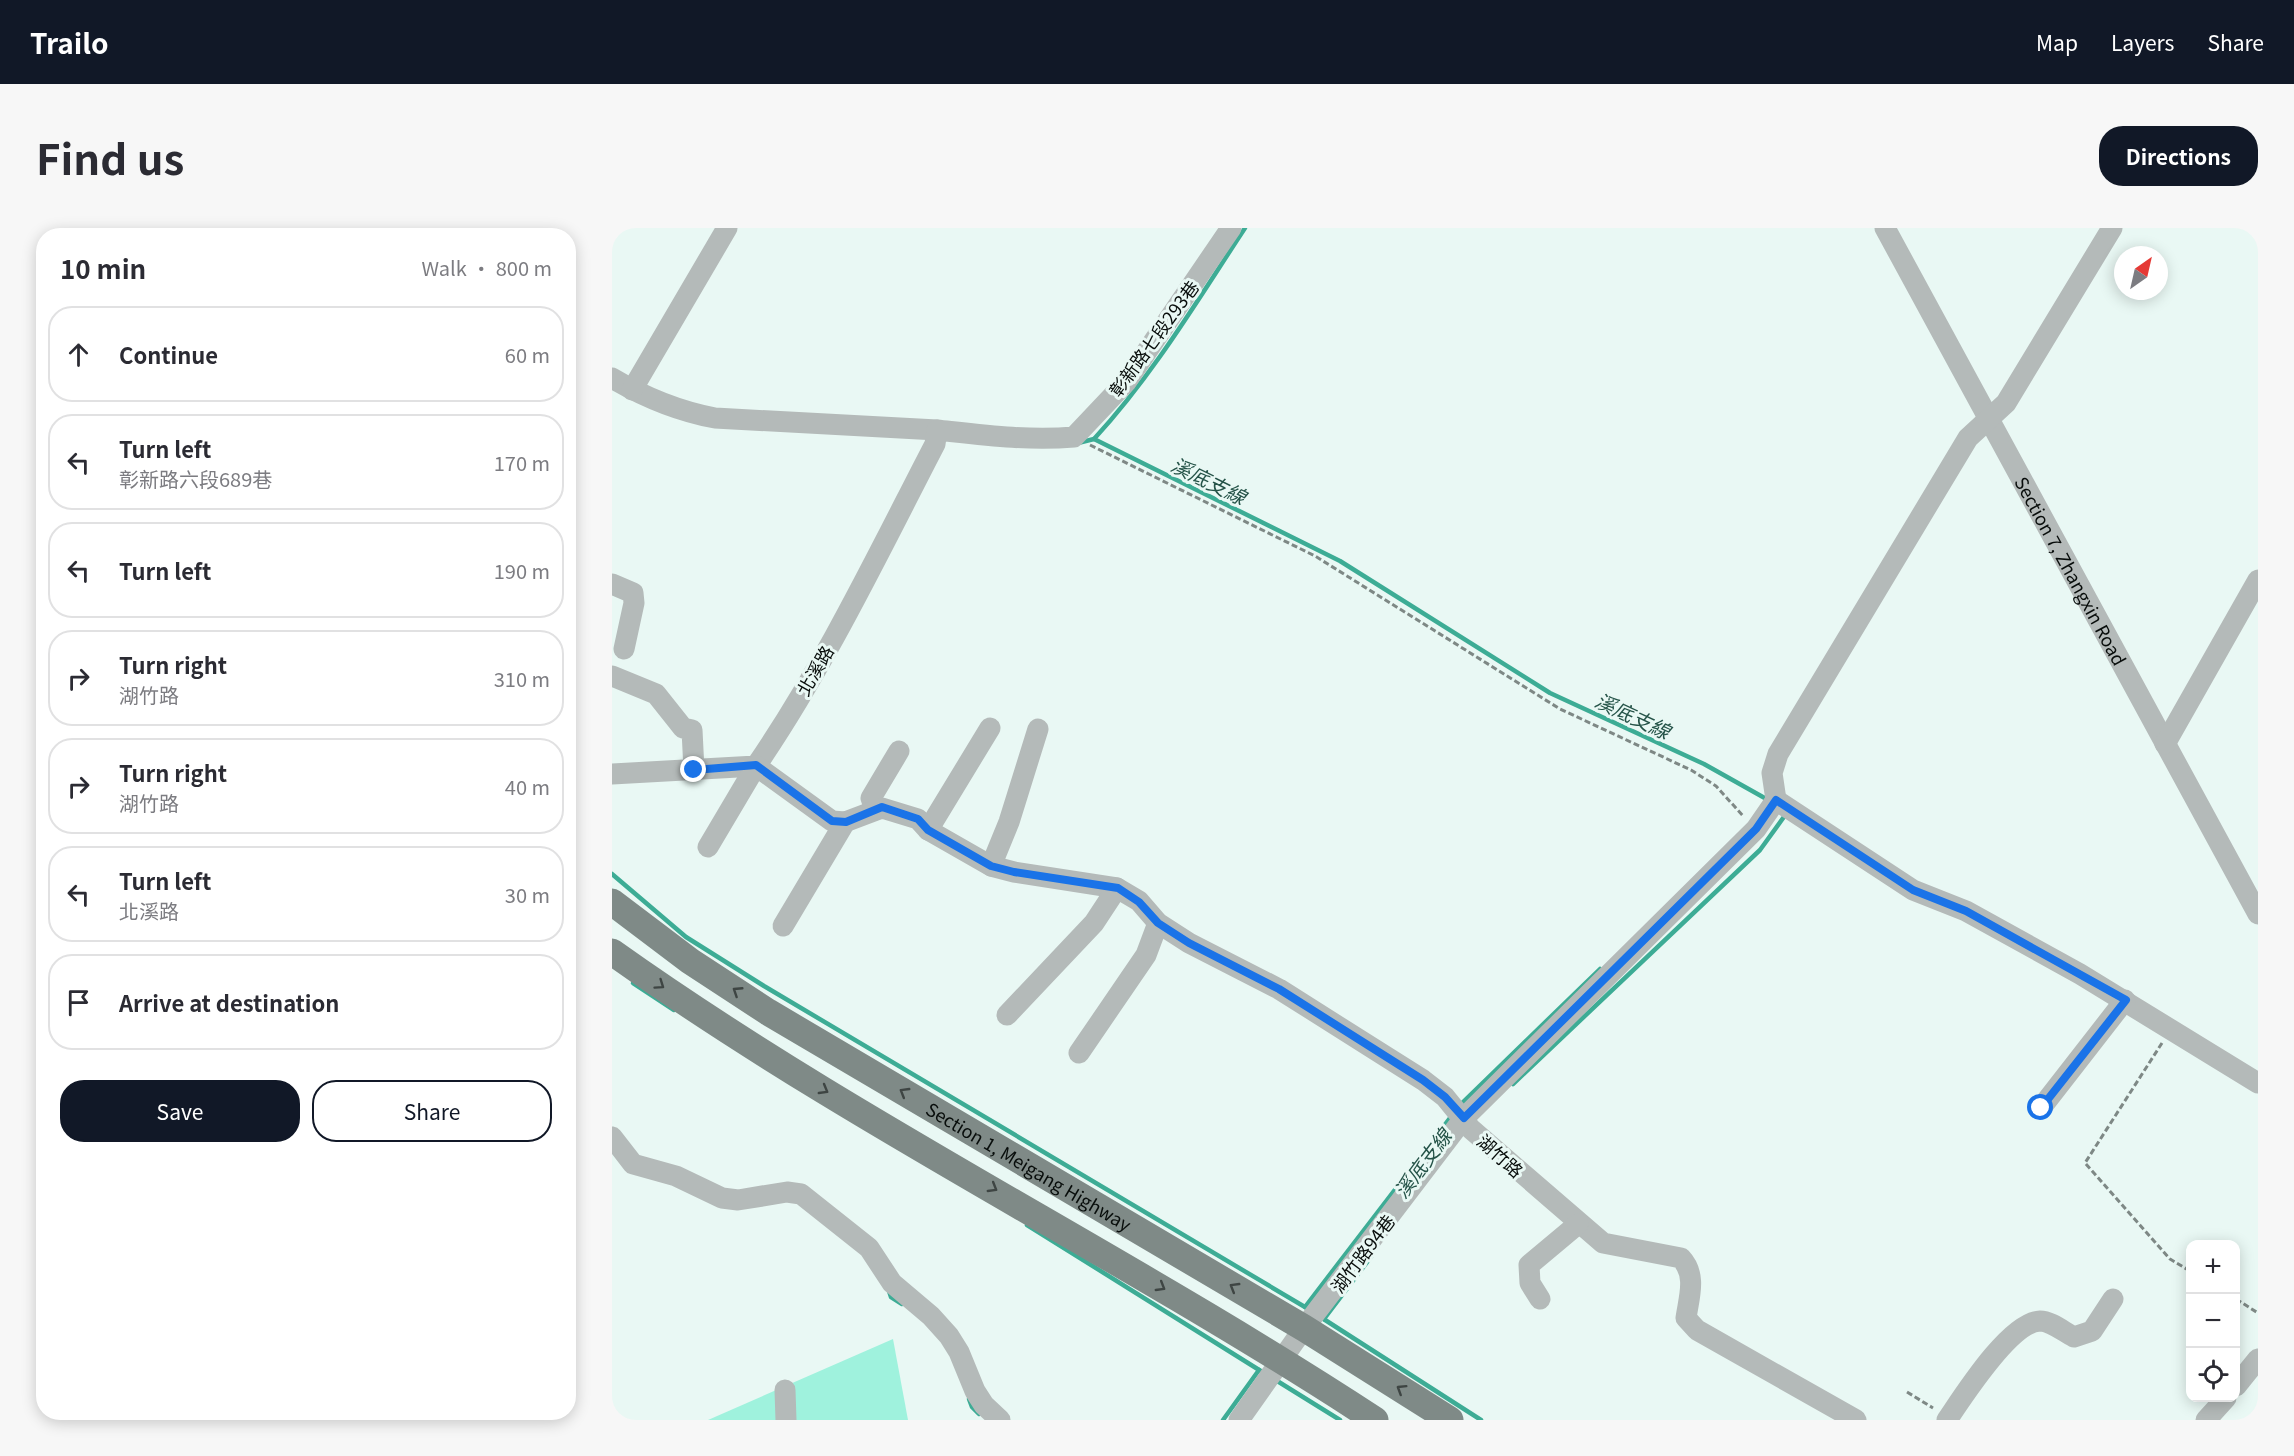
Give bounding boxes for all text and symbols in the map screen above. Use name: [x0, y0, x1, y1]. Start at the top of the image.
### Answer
text: Trailo: [30, 22, 109, 62]
text: Map: [2036, 27, 2078, 57]
text: Layers: [2111, 27, 2174, 57]
text: Share: [2207, 27, 2264, 57]
text: Find us: [36, 126, 184, 187]
button: Directions: [2099, 126, 2258, 186]
north arrow: [2114, 246, 2168, 300]
text: 10 min: [60, 249, 146, 286]
text: Walk · 800 m: [422, 253, 552, 282]
street label: 彰新路七段293巷: [1102, 275, 1204, 401]
icon: ahead: [62, 338, 95, 371]
text: Continue: [119, 338, 218, 370]
text: 60 m: [505, 340, 550, 369]
text: Turn left: [119, 432, 211, 464]
icon: left: [62, 446, 95, 479]
text: 170 m: [494, 448, 550, 477]
water label: 溪底支線: [1167, 449, 1253, 511]
text: 彰新路六段689巷: [119, 464, 272, 493]
street label: Section 7, Zhangxin Road: [2009, 471, 2133, 670]
icon: left: [62, 554, 95, 587]
text: Turn left: [119, 554, 211, 586]
text: 190 m: [494, 556, 550, 585]
street label: 北溪路: [789, 640, 839, 700]
text: Turn right: [119, 648, 227, 680]
icon: right: [62, 662, 95, 695]
text: 310 m: [494, 664, 550, 693]
text: 湖竹路: [119, 680, 179, 709]
water label: 溪底支線: [1591, 685, 1677, 746]
text: Turn right: [119, 756, 227, 788]
route end: [680, 756, 706, 782]
icon: right: [62, 770, 95, 803]
text: 40 m: [505, 772, 550, 801]
text: 湖竹路: [119, 788, 179, 817]
text: Turn left: [119, 864, 211, 896]
icon: left: [62, 878, 95, 911]
text: 30 m: [505, 880, 550, 909]
text: 北溪路: [119, 896, 179, 925]
one-way arrow: [653, 978, 664, 989]
icon: arrive: [62, 986, 95, 1019]
text: Arrive at destination: [119, 986, 339, 1018]
one-way arrow: [733, 987, 744, 998]
button: Save: [60, 1080, 300, 1142]
button: Share: [312, 1080, 552, 1142]
one-way arrow: [818, 1083, 828, 1094]
one-way arrow: [900, 1088, 910, 1099]
route start: [2027, 1094, 2053, 1120]
street label: Section 1, Meigang Highway: [922, 1095, 1137, 1237]
water label: 溪底支線: [1386, 1121, 1459, 1204]
street label: 湖竹路: [1472, 1127, 1530, 1183]
one-way arrow: [986, 1181, 997, 1193]
street label: 湖竹路94巷: [1324, 1208, 1400, 1298]
map controls: [2186, 1240, 2240, 1402]
button: +: [2186, 1240, 2240, 1294]
one-way arrow: [1154, 1280, 1165, 1292]
one-way arrow: [1230, 1283, 1240, 1294]
button: −: [2186, 1294, 2240, 1348]
button: locate: [2186, 1348, 2240, 1402]
one-way arrow: [1397, 1384, 1407, 1396]

